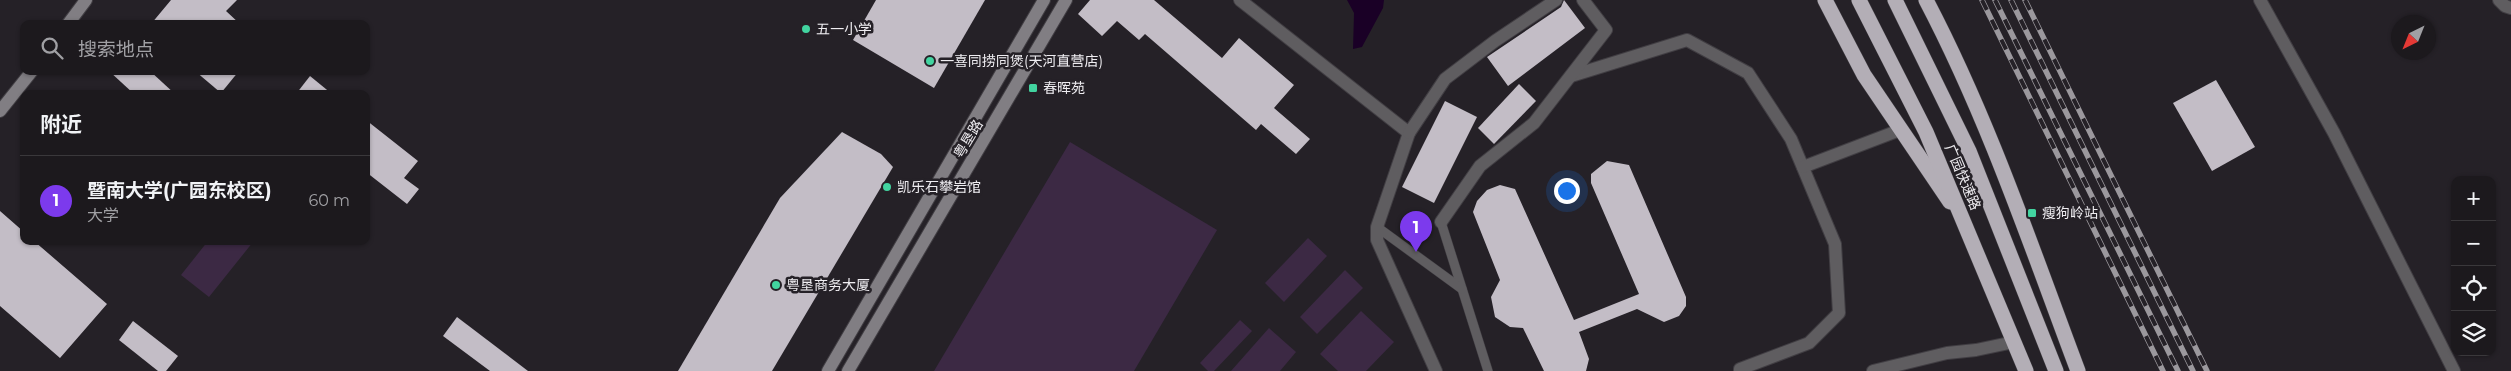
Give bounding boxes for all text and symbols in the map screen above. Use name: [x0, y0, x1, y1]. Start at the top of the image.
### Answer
north arrow: [2391, 15, 2436, 60]
search box: [20, 20, 370, 75]
place label: 五一小学: [816, 20, 872, 38]
marker: 五一小学: [800, 23, 812, 35]
icon: search: [38, 34, 66, 62]
text: 搜索地点: [78, 38, 154, 61]
place label: 一喜同捞同煲(天河直营店): [940, 52, 1103, 70]
marker: 一喜同捞同煲(天河直营店): [924, 55, 936, 67]
place label: 春晖苑: [1043, 79, 1085, 97]
marker: 春晖苑: [1027, 82, 1039, 94]
text: 附近: [40, 112, 82, 137]
street label: 粤垦路: [949, 116, 987, 162]
street label: 广园快速路: [1941, 141, 1985, 213]
map controls: [2451, 176, 2496, 356]
button: +: [2451, 176, 2496, 221]
place label: 凯乐石攀岩馆: [897, 178, 981, 196]
your location: [1554, 178, 1580, 204]
text: 暨南大学(广园东校区): [87, 179, 272, 202]
marker: 凯乐石攀岩馆: [881, 181, 893, 193]
text: 1: [53, 191, 59, 210]
text: 60 m: [308, 191, 350, 210]
place label: 瘦狗岭站: [2042, 204, 2098, 222]
text: 大学: [87, 206, 119, 225]
marker: 瘦狗岭站: [2026, 207, 2038, 219]
pin: 1: [1400, 211, 1432, 252]
button: −: [2451, 221, 2496, 266]
button: locate: [2451, 266, 2496, 311]
place label: 粤垦商务大厦: [786, 276, 870, 294]
marker: 粤垦商务大厦: [770, 279, 782, 291]
button: layers: [2451, 311, 2496, 356]

